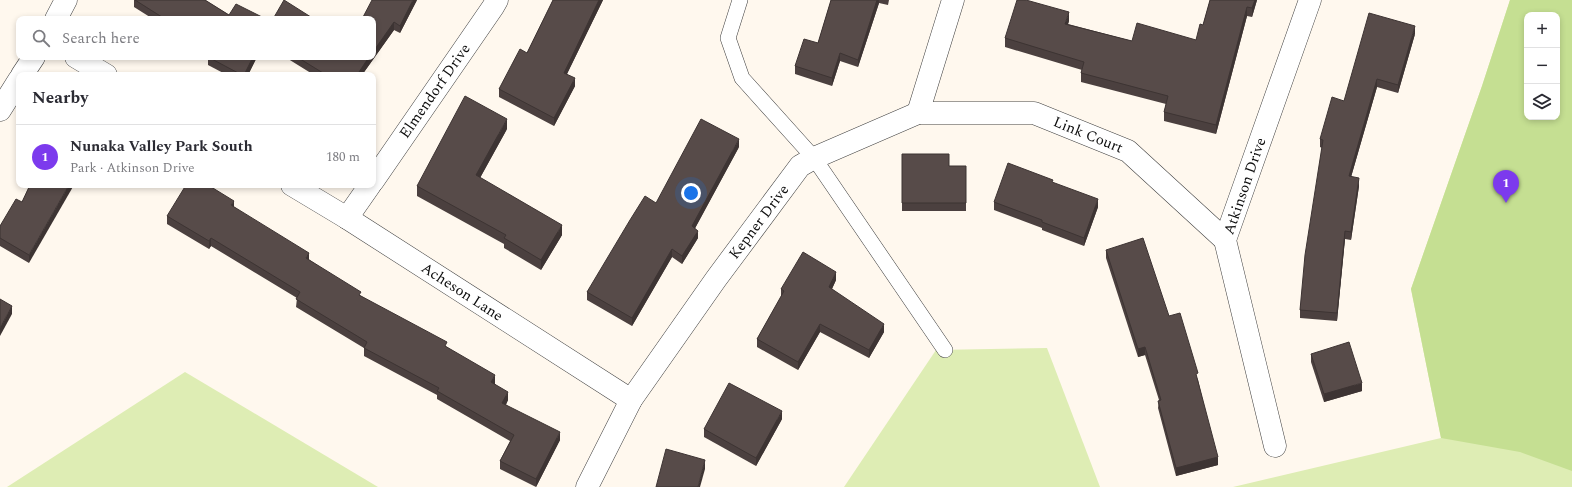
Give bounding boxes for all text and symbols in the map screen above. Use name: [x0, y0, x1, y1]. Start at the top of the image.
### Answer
map controls: [1524, 12, 1560, 120]
button: +: [1524, 12, 1560, 48]
search box: [16, 16, 376, 60]
icon: search: [30, 27, 52, 49]
text: Search here: [62, 27, 140, 50]
street label: Elmendorf Drive: [394, 39, 476, 143]
button: −: [1524, 48, 1560, 84]
button: layers: [1524, 84, 1560, 120]
text: Nearby: [32, 85, 88, 111]
street label: Link Court: [1050, 111, 1126, 159]
street label: Atkinson Drive: [1218, 134, 1272, 238]
text: Nunaka Valley Park South: [70, 135, 253, 158]
text: 1: [41, 147, 49, 167]
text: 180 m: [326, 147, 360, 167]
text: Park · Atkinson Drive: [70, 158, 194, 178]
pin: 1: [1493, 170, 1519, 203]
street label: Kepner Drive: [723, 180, 795, 264]
your location: [681, 183, 701, 203]
street label: Acheson Lane: [416, 257, 508, 327]

